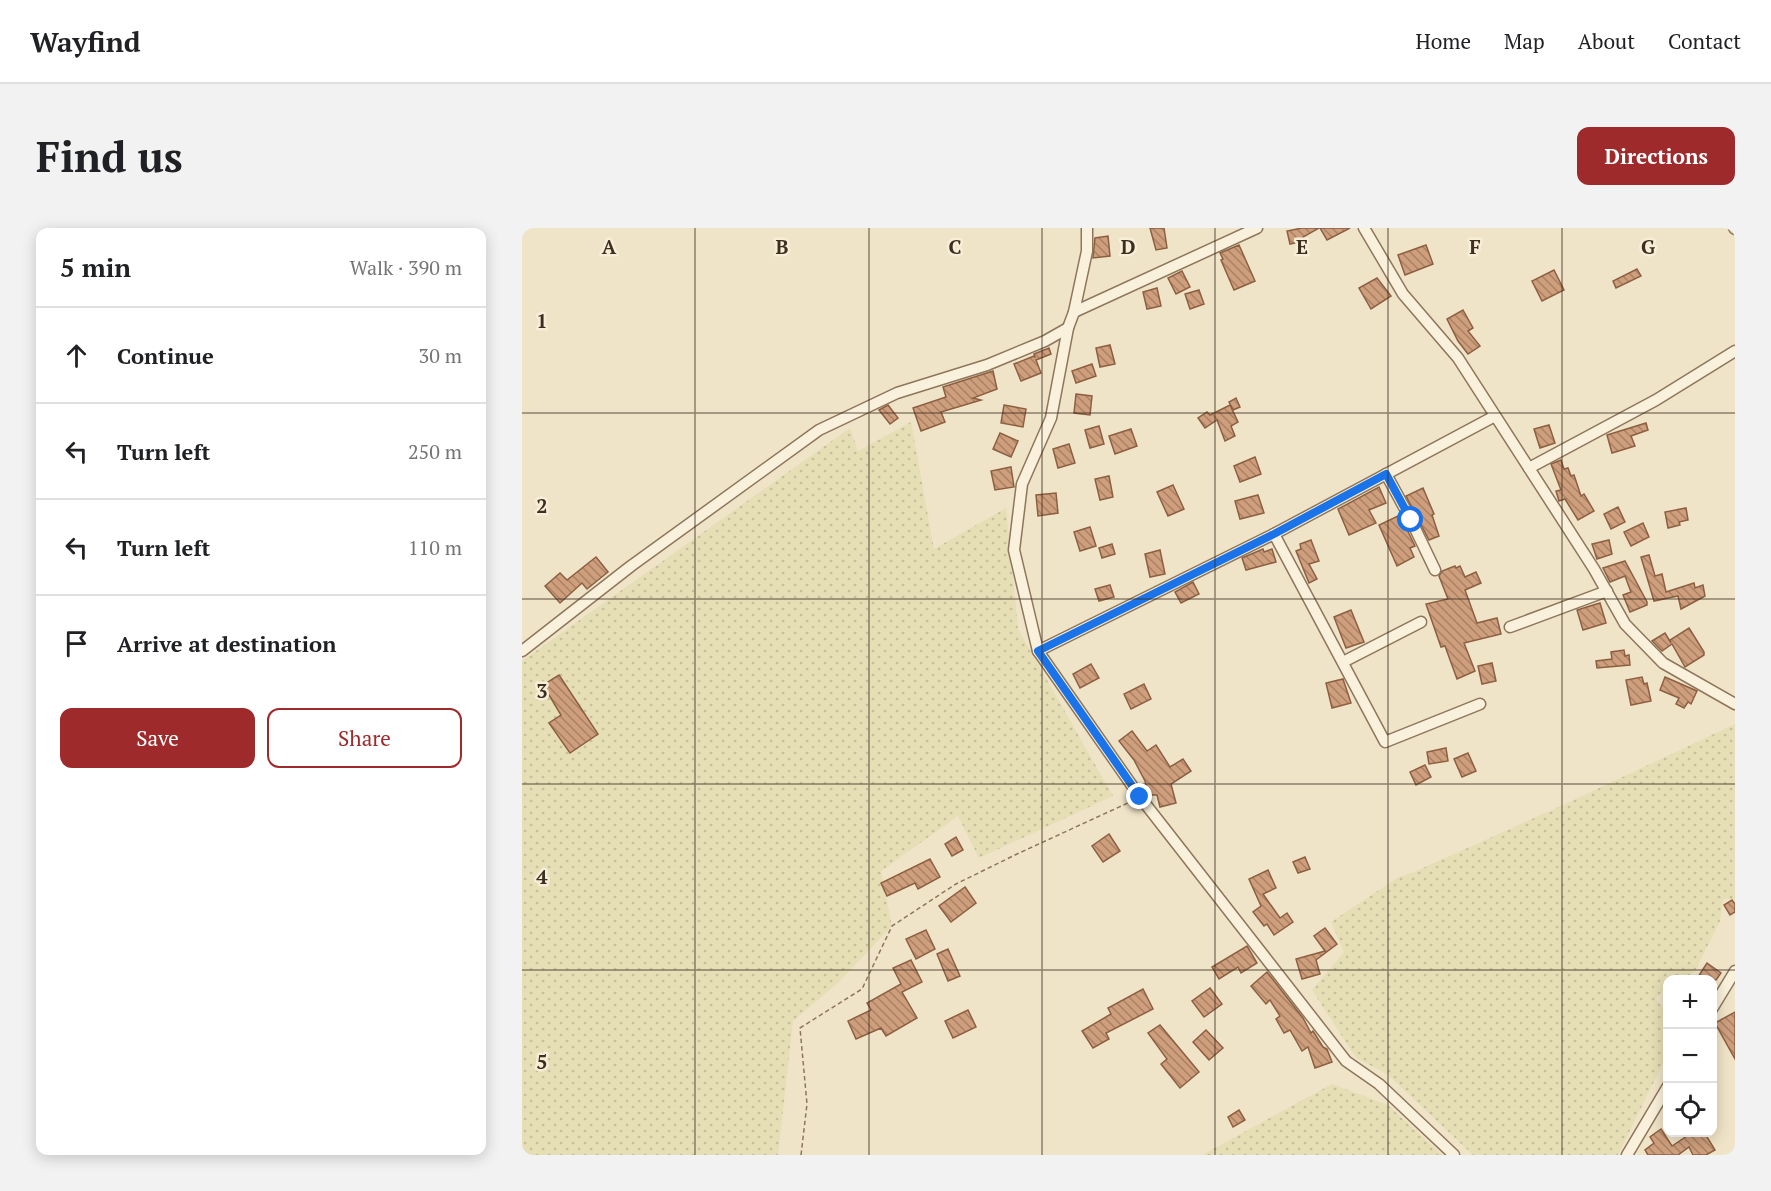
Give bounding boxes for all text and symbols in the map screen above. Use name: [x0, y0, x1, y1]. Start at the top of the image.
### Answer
text: Wayfind: [30, 23, 141, 60]
text: Home: [1415, 27, 1471, 55]
text: Map: [1504, 27, 1545, 55]
text: About: [1578, 27, 1635, 55]
text: Contact: [1668, 27, 1741, 55]
button: Directions: [1577, 127, 1735, 185]
text: Find us: [36, 128, 183, 184]
text: A: [602, 233, 617, 260]
text: B: [776, 233, 789, 260]
text: C: [948, 233, 962, 260]
text: D: [1121, 233, 1135, 260]
text: E: [1296, 233, 1308, 260]
text: F: [1469, 233, 1481, 260]
text: G: [1641, 233, 1655, 260]
text: 5 min: [60, 250, 131, 284]
text: Walk · 390 m: [350, 254, 462, 281]
text: 1: [536, 307, 548, 334]
icon: ahead: [60, 339, 93, 372]
text: Continue: [117, 341, 214, 370]
text: 30 m: [419, 342, 462, 369]
icon: left: [60, 435, 93, 468]
text: Turn left: [117, 437, 210, 466]
text: 250 m: [408, 438, 462, 465]
text: 2: [536, 492, 548, 519]
route start: [1397, 506, 1423, 532]
icon: left: [60, 531, 93, 564]
text: Turn left: [117, 533, 210, 562]
text: 110 m: [408, 534, 462, 561]
icon: arrive: [60, 627, 93, 660]
text: Arrive at destination: [117, 629, 336, 658]
text: 3: [536, 677, 548, 704]
button: Save: [60, 708, 255, 768]
button: Share: [267, 708, 462, 768]
route end: [1126, 783, 1152, 809]
text: 4: [536, 863, 548, 890]
map controls: [1663, 975, 1717, 1137]
button: +: [1663, 975, 1717, 1029]
button: −: [1663, 1029, 1717, 1083]
text: 5: [536, 1048, 548, 1075]
button: locate: [1663, 1083, 1717, 1137]

